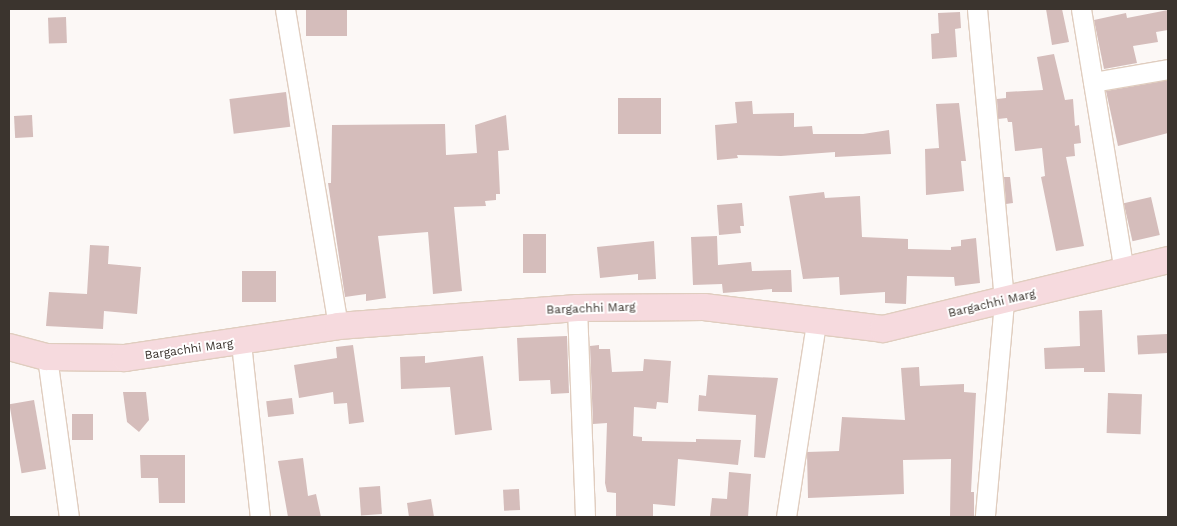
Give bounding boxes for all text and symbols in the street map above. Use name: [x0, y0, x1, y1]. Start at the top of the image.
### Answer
street label: Bargachhi Marg: [947, 287, 1037, 321]
street label: Bargachhi Marg: [546, 300, 636, 318]
street label: Bargachhi Marg: [144, 337, 234, 363]

